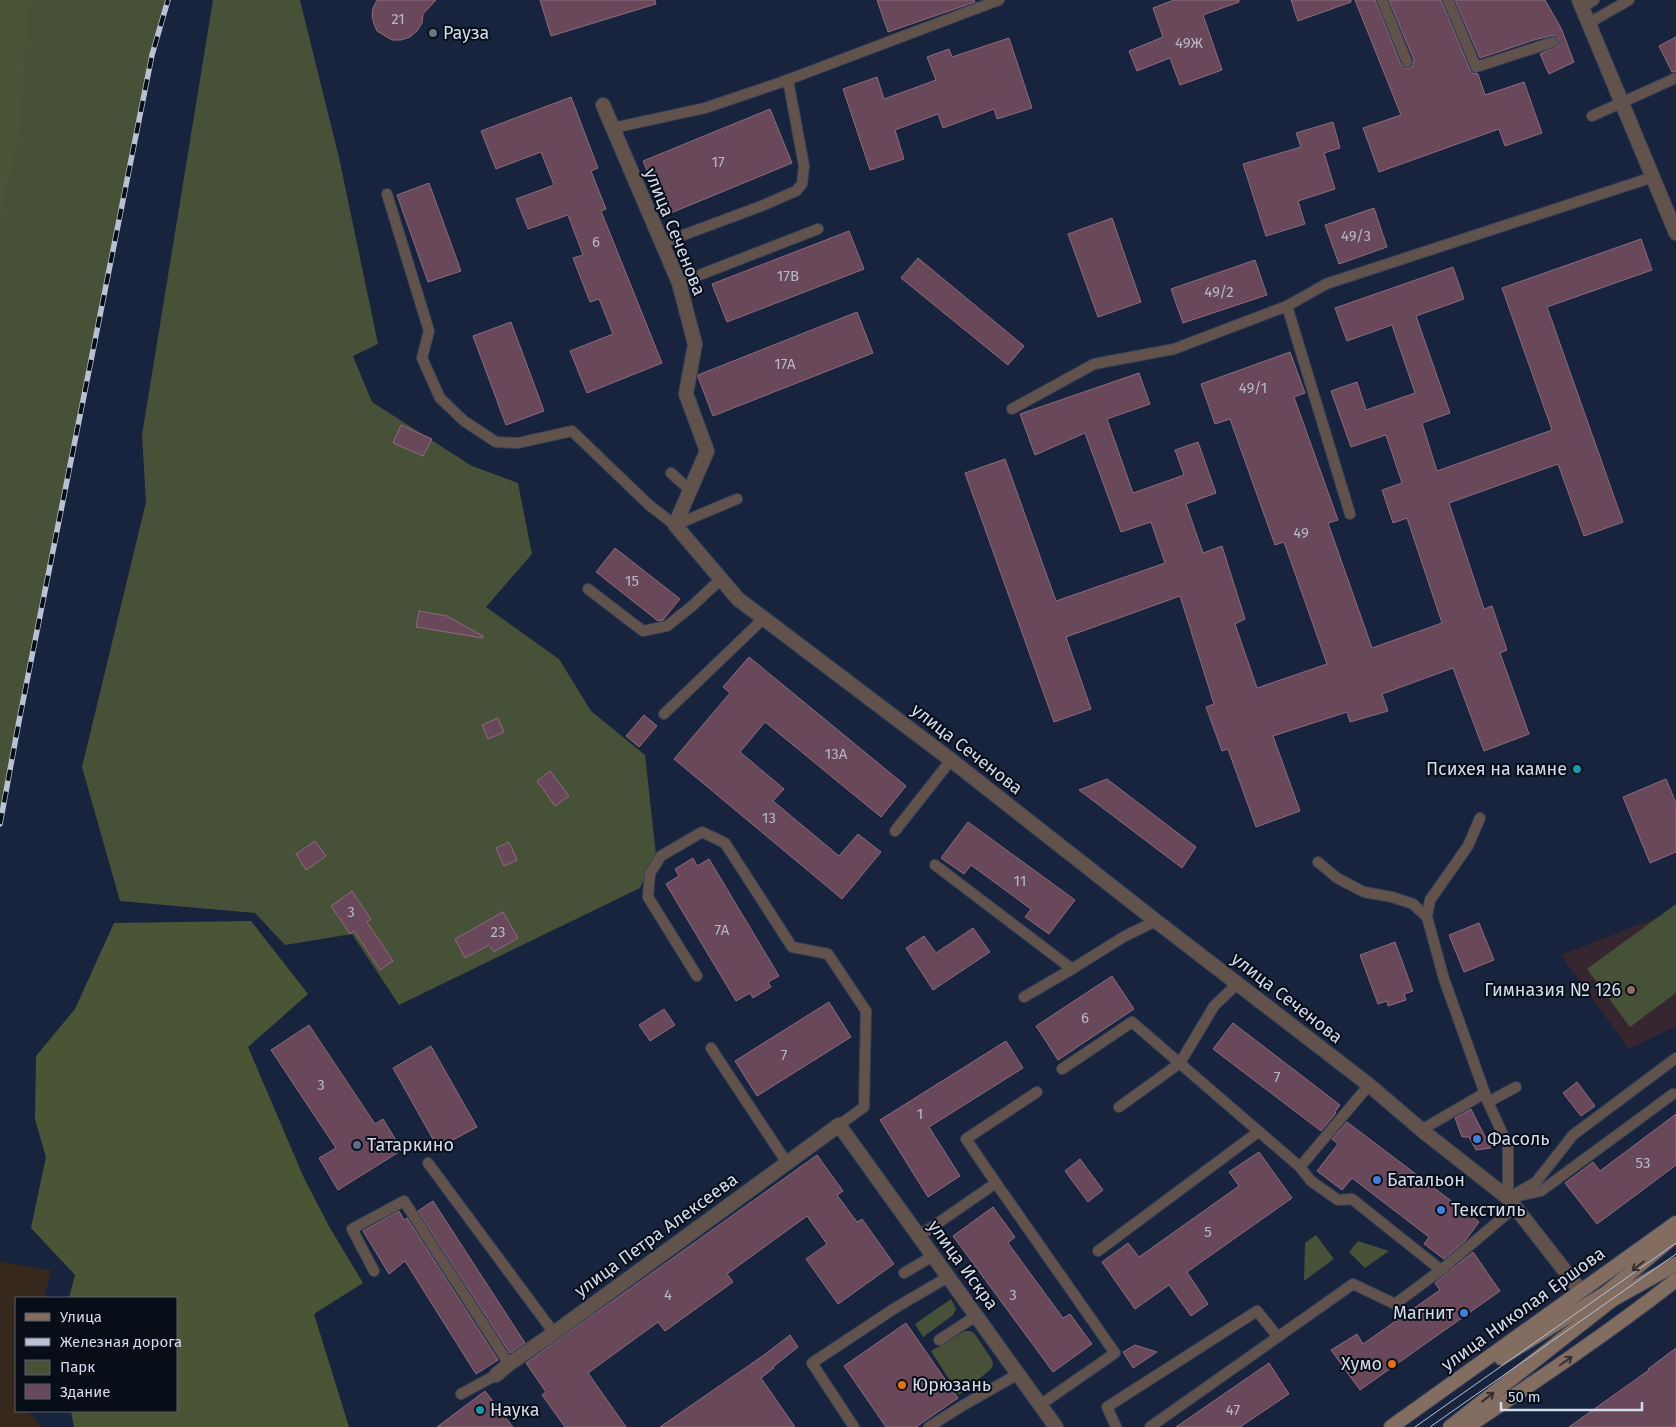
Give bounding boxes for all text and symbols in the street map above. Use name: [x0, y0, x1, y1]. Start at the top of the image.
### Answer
house number: 21: [391, 10, 405, 28]
place label: Рауза: [443, 22, 489, 44]
marker: Рауза: [427, 27, 439, 39]
house number: 49Ж: [1175, 34, 1204, 52]
house number: 17: [711, 153, 725, 171]
street label: улица Сеченова: [639, 165, 711, 299]
house number: 49/3: [1341, 227, 1371, 245]
house number: 6: [592, 233, 600, 251]
house number: 17В: [777, 267, 799, 285]
house number: 49/2: [1204, 283, 1234, 301]
house number: 17А: [774, 355, 796, 373]
house number: 49/1: [1239, 379, 1267, 397]
house number: 49: [1293, 524, 1309, 542]
house number: 15: [625, 572, 639, 590]
street label: улица Сеченова: [907, 699, 1027, 799]
house number: 13А: [825, 745, 848, 763]
place label: Психея на камне: [1426, 758, 1567, 780]
marker: Психея на камне: [1571, 763, 1583, 775]
house number: 13: [762, 809, 776, 827]
house number: 11: [1014, 872, 1026, 890]
house number: 3: [347, 903, 355, 921]
house number: 7А: [715, 921, 730, 939]
house number: 23: [491, 923, 505, 941]
street label: улица Сеченова: [1227, 948, 1347, 1048]
place label: Гимназия № 126: [1484, 979, 1621, 1001]
marker: Гимназия № 126: [1625, 984, 1637, 996]
house number: 6: [1081, 1009, 1089, 1027]
house number: 7: [781, 1046, 788, 1064]
house number: 7: [1274, 1068, 1281, 1086]
house number: 3: [317, 1076, 325, 1094]
house number: 1: [917, 1105, 923, 1123]
place label: Фасоль: [1487, 1128, 1550, 1150]
marker: Фасоль: [1471, 1133, 1483, 1145]
place label: Татаркино: [367, 1134, 454, 1156]
marker: Татаркино: [351, 1139, 363, 1151]
house number: 53: [1636, 1154, 1650, 1172]
street label: улица Петра Алексеева: [570, 1168, 742, 1302]
place label: Батальон: [1387, 1169, 1465, 1191]
marker: Батальон: [1371, 1174, 1383, 1186]
place label: Текстиль: [1451, 1199, 1525, 1221]
marker: Текстиль: [1435, 1204, 1447, 1216]
street label: улица Искра: [923, 1216, 1003, 1314]
house number: 5: [1204, 1223, 1212, 1241]
street label: улица Николая Ершова: [1437, 1242, 1609, 1376]
one-way arrow: [1632, 1261, 1645, 1272]
house number: 4: [664, 1286, 672, 1304]
house number: 3: [1009, 1286, 1017, 1304]
legend: [15, 1297, 178, 1412]
place label: Магнит: [1393, 1302, 1455, 1324]
marker: Магнит: [1458, 1307, 1470, 1319]
text: Улица: [60, 1308, 102, 1326]
text: Железная дорога: [60, 1333, 182, 1351]
place label: Хумо: [1341, 1353, 1382, 1375]
one-way arrow: [1558, 1356, 1572, 1366]
text: Парк: [60, 1358, 95, 1376]
marker: Хумо: [1386, 1358, 1398, 1370]
place label: Юрюзань: [912, 1374, 991, 1396]
marker: Юрюзань: [896, 1379, 908, 1391]
scale bar: [1501, 1380, 1642, 1412]
text: Здание: [60, 1383, 110, 1401]
text: 50 m: [1508, 1388, 1541, 1406]
one-way arrow: [1481, 1392, 1495, 1402]
place label: Наука: [490, 1399, 539, 1421]
house number: 47: [1226, 1401, 1240, 1419]
marker: Наука: [474, 1404, 486, 1416]

